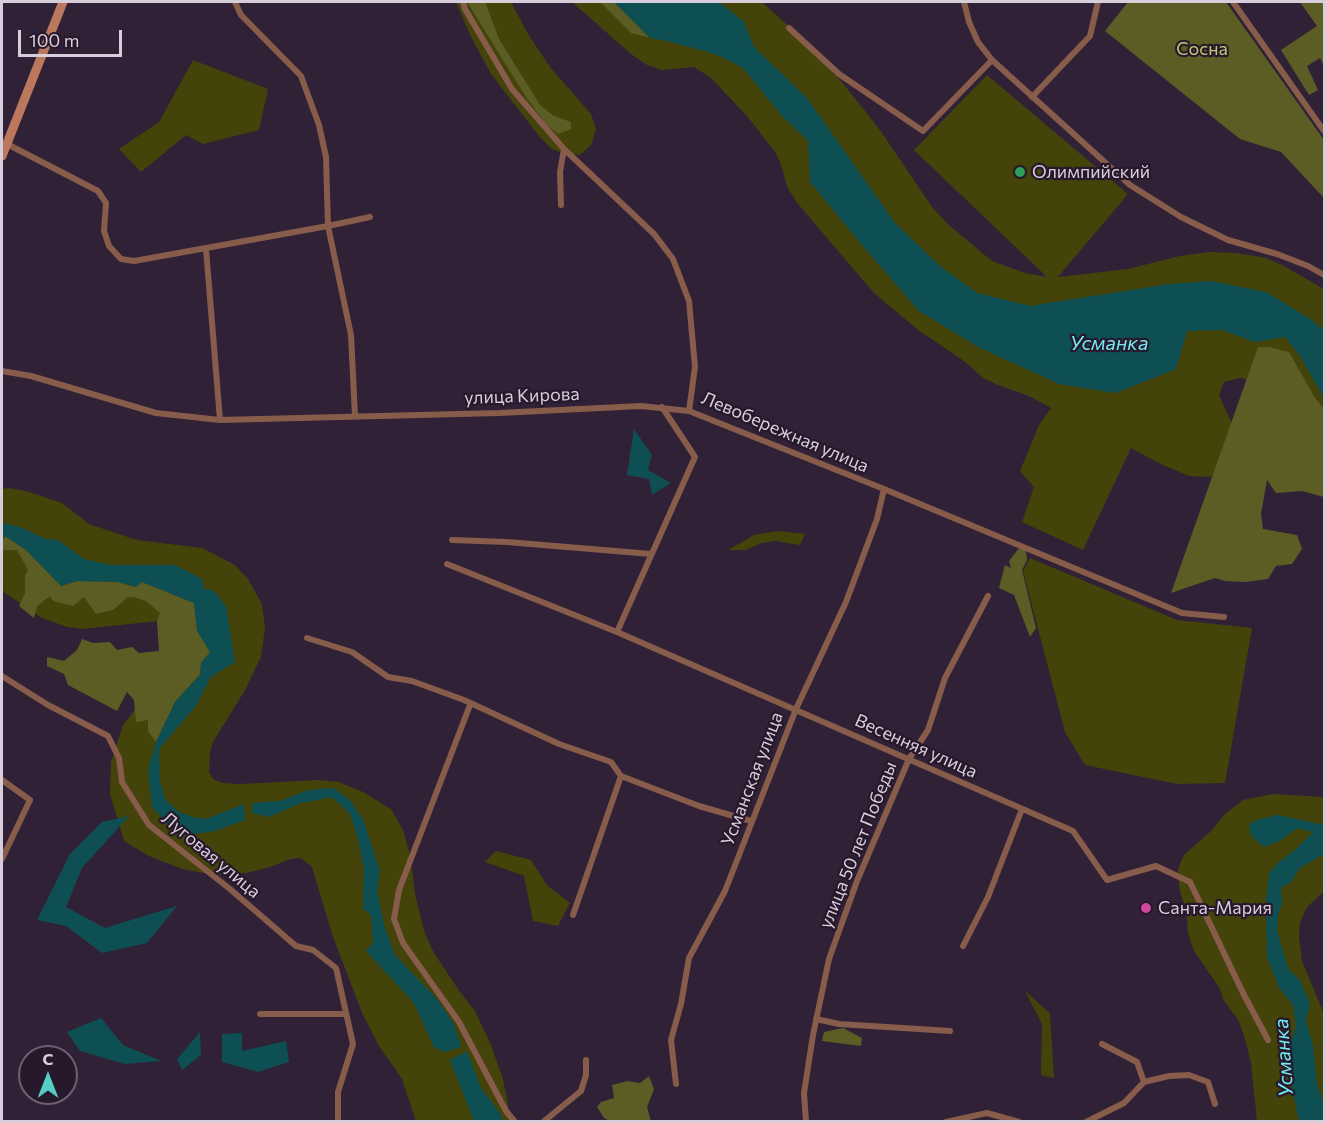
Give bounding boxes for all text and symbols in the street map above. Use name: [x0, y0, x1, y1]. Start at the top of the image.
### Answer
scale bar: [21, 18, 124, 56]
text: 100 m: [29, 29, 79, 51]
park label: Сосна: [1176, 38, 1228, 60]
place label: Олимпийский: [1032, 161, 1150, 183]
marker: Олимпийский: [1013, 165, 1027, 179]
water label: Усманка: [1070, 331, 1148, 355]
street label: улица Кирова: [464, 383, 580, 409]
street label: Левобережная улица: [698, 387, 872, 477]
street label: Усманская улица: [717, 709, 787, 849]
street label: Весенняя улица: [851, 709, 981, 783]
street label: улица 50 лет Победы: [815, 758, 901, 932]
street label: Луговая улица: [157, 807, 265, 903]
place label: Санта-Мария: [1158, 897, 1272, 919]
marker: Санта-Мария: [1139, 901, 1153, 915]
water label: Усманка: [1269, 1018, 1299, 1098]
north arrow: [18, 1045, 78, 1105]
text: С: [43, 1049, 53, 1068]

